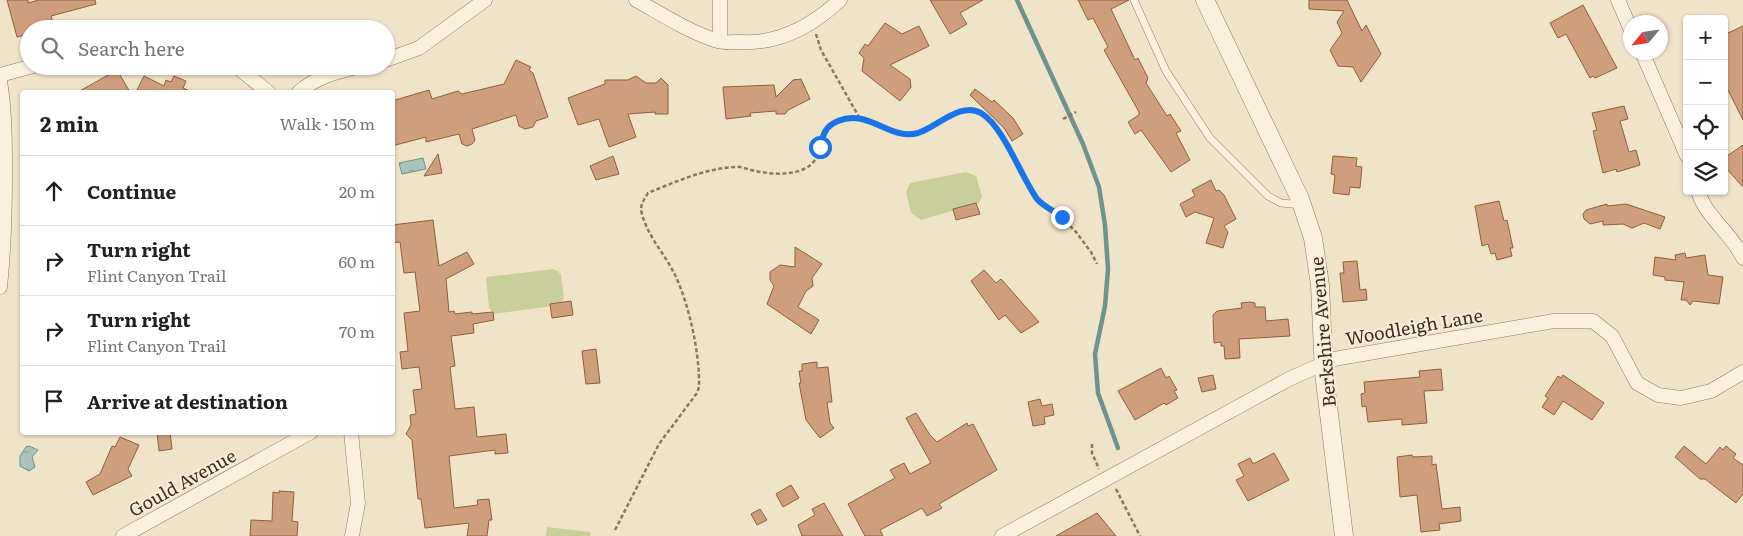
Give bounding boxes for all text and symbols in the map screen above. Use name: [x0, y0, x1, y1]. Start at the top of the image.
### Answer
north arrow: [1623, 15, 1668, 60]
map controls: [1683, 15, 1728, 195]
button: +: [1683, 15, 1728, 60]
search box: [20, 20, 395, 75]
icon: search: [38, 34, 66, 62]
text: Search here: [78, 34, 185, 62]
button: −: [1683, 60, 1728, 105]
button: locate: [1683, 105, 1728, 150]
text: 2 min: [40, 107, 99, 138]
text: Walk · 150 m: [280, 111, 375, 135]
route start: [809, 136, 832, 159]
button: layers: [1683, 150, 1728, 195]
icon: ahead: [40, 177, 68, 205]
text: Continue: [87, 177, 176, 205]
text: 20 m: [339, 179, 375, 203]
route end: [1051, 206, 1074, 229]
text: Turn right: [87, 235, 191, 263]
icon: right: [40, 247, 68, 275]
text: 60 m: [338, 249, 375, 273]
street label: Berkshire Avenue: [1302, 256, 1342, 408]
text: Flint Canyon Trail: [87, 263, 226, 287]
street label: Woodleigh Lane: [1343, 301, 1485, 351]
text: Turn right: [87, 305, 191, 333]
icon: right: [40, 317, 68, 345]
text: 70 m: [339, 319, 375, 343]
text: Flint Canyon Trail: [87, 333, 226, 357]
icon: arrive: [40, 387, 68, 415]
text: Arrive at destination: [87, 387, 288, 415]
street label: Gould Avenue: [123, 441, 241, 523]

